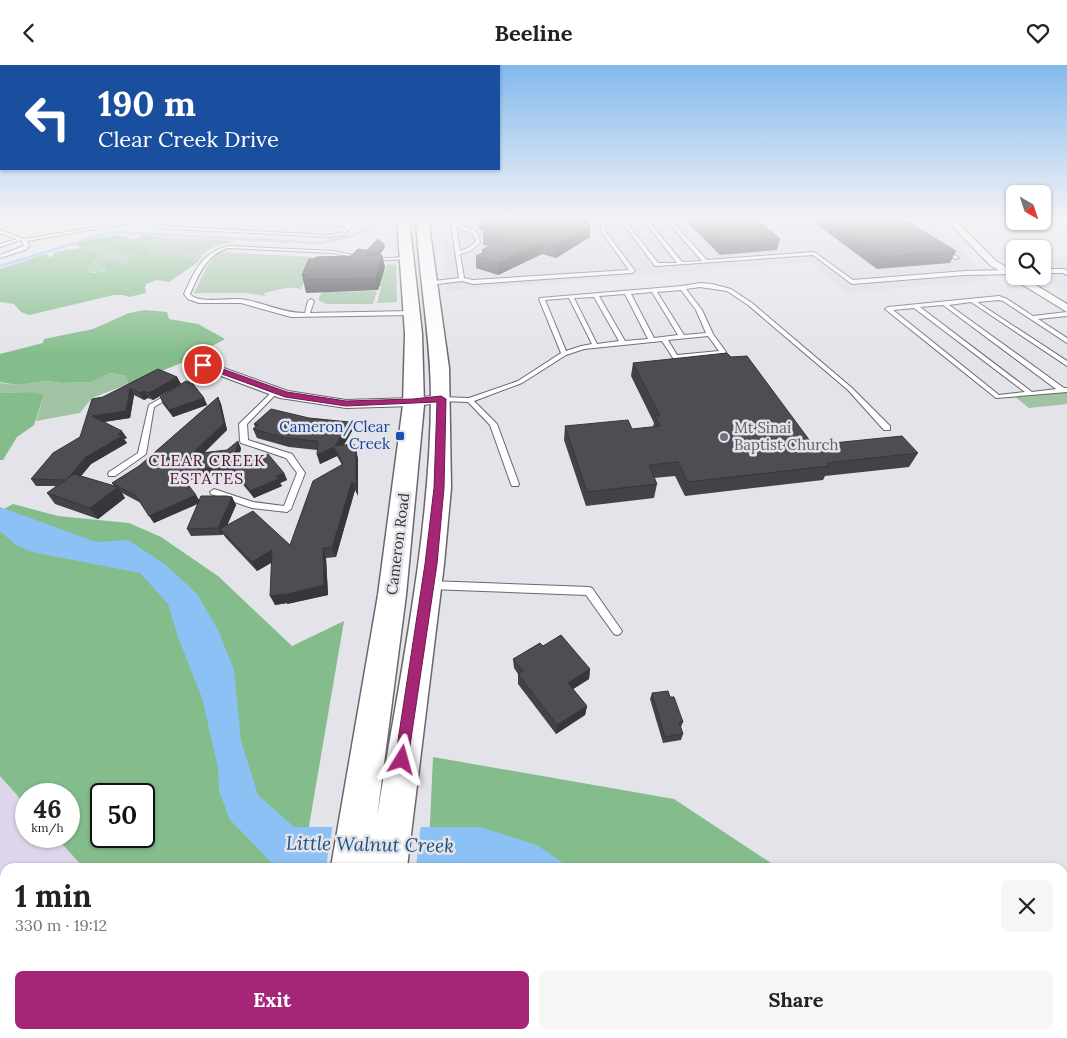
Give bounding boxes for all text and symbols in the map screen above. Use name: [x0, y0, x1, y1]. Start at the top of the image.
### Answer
icon: back: [15, 19, 43, 47]
text: Beeline: [494, 19, 573, 47]
icon: heart: [1024, 19, 1052, 47]
text: 190 m: [98, 81, 196, 126]
icon: left: [15, 85, 80, 150]
text: Clear Creek Drive: [98, 125, 279, 153]
north arrow: [1006, 185, 1051, 230]
map controls: [1006, 185, 1051, 285]
button: search: [1006, 240, 1051, 285]
pin: [182, 344, 224, 386]
icon: arrive: [189, 351, 217, 379]
place label: Cameron/Clear Creek: [279, 417, 391, 453]
place label: Mt Sinai Baptist Church: [734, 418, 839, 454]
marker: Cameron/Clear Creek: [394, 430, 406, 442]
marker: Mt Sinai Baptist Church: [718, 431, 730, 443]
district label: CLEAR CREEK ESTATES: [148, 450, 266, 488]
street label: Cameron Road: [382, 492, 413, 596]
position arrow: [375, 733, 427, 785]
speed limit sign: 50: [90, 783, 155, 848]
text: 46: [33, 793, 62, 825]
text: km/h: [31, 820, 64, 835]
water label: Little Walnut Creek: [286, 831, 454, 857]
text: 1 min: [15, 877, 92, 915]
button: close: [1001, 880, 1053, 932]
text: 330 m · 19:12: [15, 915, 107, 935]
button: Exit: [15, 971, 529, 1029]
button: Share: [539, 971, 1053, 1029]

